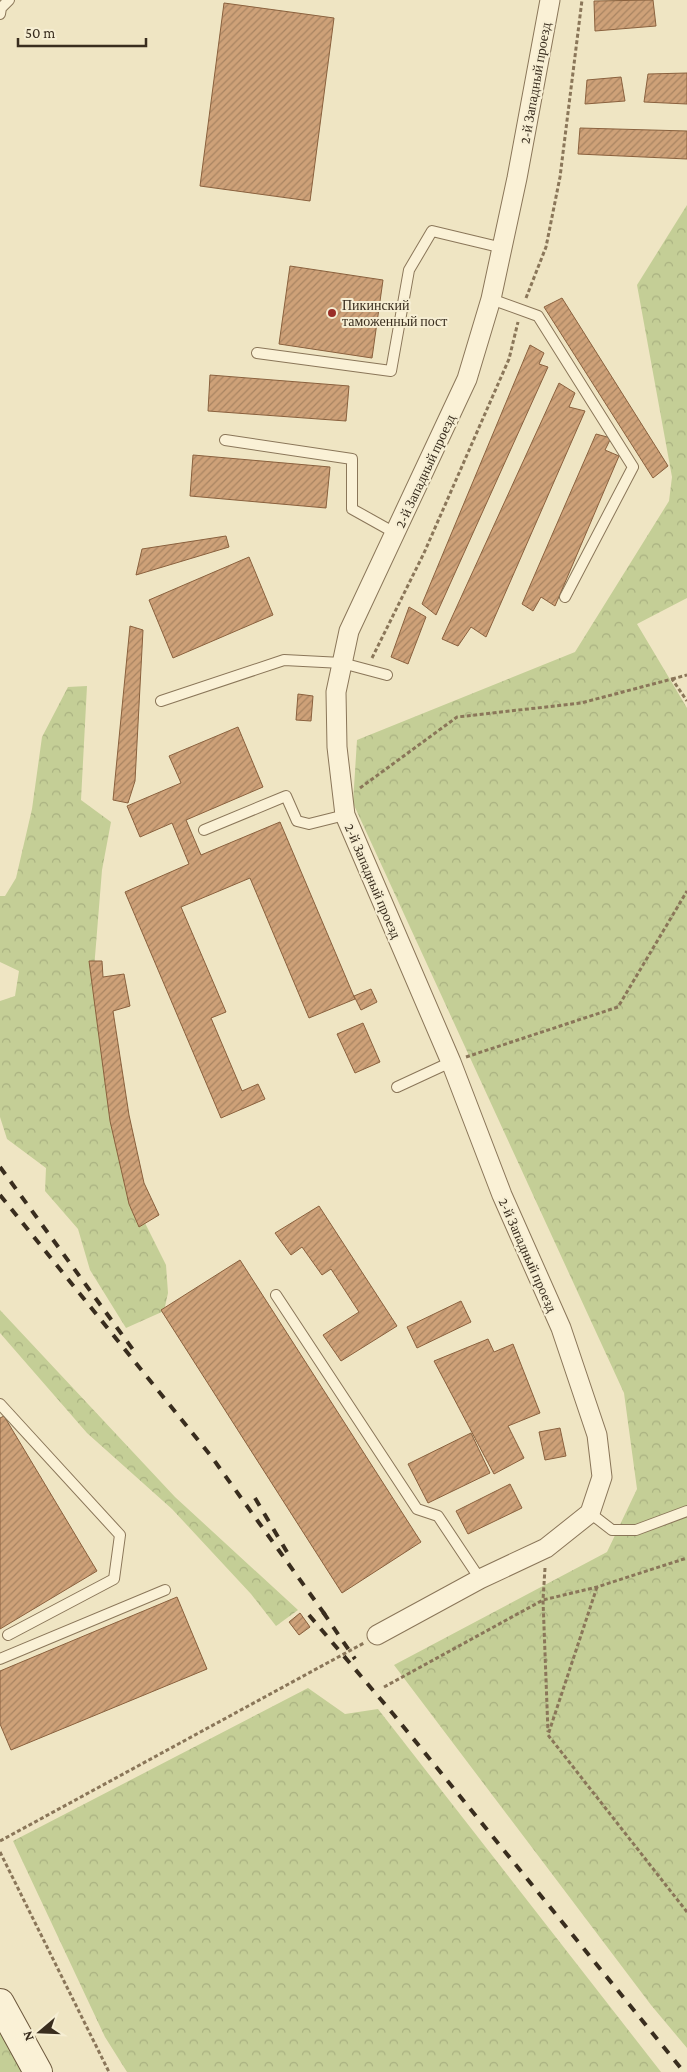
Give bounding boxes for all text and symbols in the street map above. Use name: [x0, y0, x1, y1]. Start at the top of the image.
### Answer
scale bar: [18, 15, 145, 47]
street label: 2-й Западный проезд: [516, 21, 554, 145]
text: 50 m: [25, 25, 55, 41]
place label: Пикинский таможенный пост: [342, 297, 447, 329]
marker: Пикинский таможенный пост: [326, 307, 338, 319]
street label: 2-й Западный проезд: [392, 412, 458, 530]
street label: 2-й Западный проезд: [342, 821, 404, 941]
street label: 2-й Западный проезд: [496, 1195, 560, 1315]
north arrow: [15, 2007, 65, 2057]
text: N: [18, 2029, 37, 2043]

